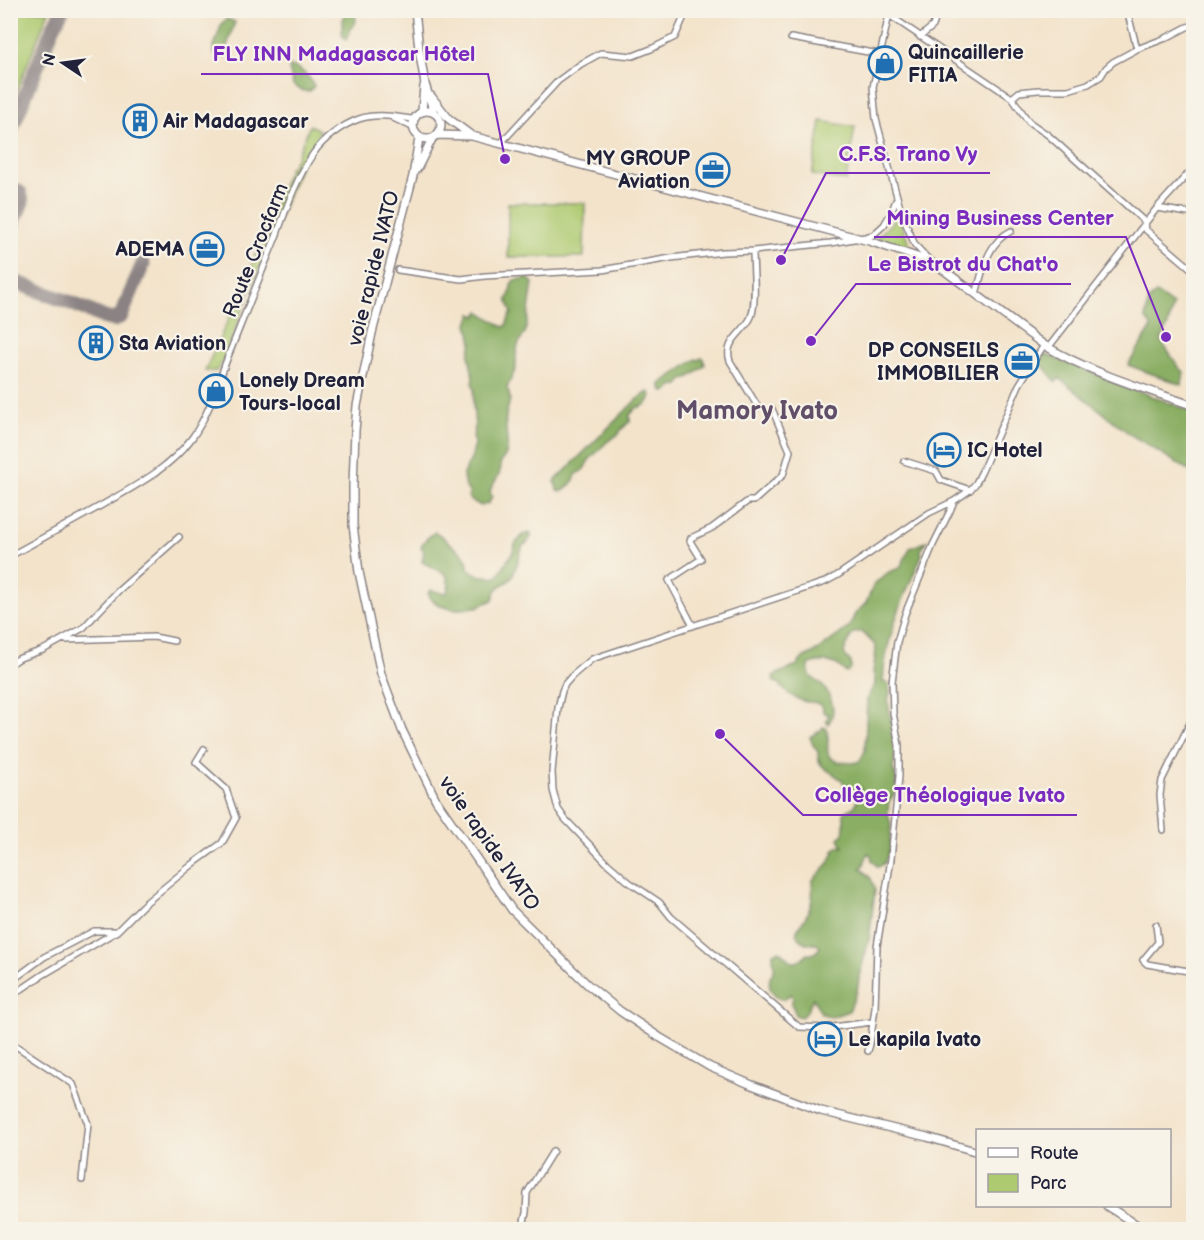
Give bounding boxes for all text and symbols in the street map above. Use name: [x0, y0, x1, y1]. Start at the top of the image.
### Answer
north arrow: [33, 33, 93, 93]
callout: FLY INN Madagascar Hôtel: [201, 35, 488, 74]
place label: Quincaillerie FITIA: [908, 41, 1024, 88]
text: FLY INN Madagascar Hôtel: [213, 42, 475, 67]
shop icon: Quincaillerie FITIA: [867, 45, 903, 81]
text: N: [39, 52, 60, 68]
building icon: Air Madagascar: [122, 103, 158, 139]
place label: Air Madagascar: [162, 110, 309, 134]
callout: C.F.S. Trano Vy: [826, 134, 990, 173]
text: C.F.S. Trano Vy: [839, 142, 978, 167]
place label: MY GROUP Aviation: [586, 147, 690, 194]
office icon: MY GROUP Aviation: [695, 152, 731, 188]
street label: Route Crocfarm: [218, 180, 294, 321]
street label: voie rapide IVATO: [343, 188, 405, 349]
callout: Mining Business Center: [874, 198, 1126, 237]
text: Mining Business Center: [886, 206, 1114, 231]
office icon: ADEMA: [189, 231, 225, 267]
place label: ADEMA: [114, 238, 185, 262]
callout: Le Bistrot du Chat'o: [856, 245, 1071, 284]
text: Le Bistrot du Chat'o: [867, 252, 1059, 277]
building icon: Sta Aviation: [78, 325, 114, 361]
place label: Sta Aviation: [119, 332, 226, 356]
place label: DP CONSEILS IMMOBILIER: [868, 339, 999, 386]
office icon: DP CONSEILS IMMOBILIER: [1004, 343, 1040, 379]
place label: Lonely Dream Tours-local: [239, 369, 365, 416]
shop icon: Lonely Dream Tours-local: [198, 373, 234, 409]
district label: Mamory Ivato: [676, 396, 838, 427]
hotel icon: IC Hotel: [926, 432, 962, 468]
place label: IC Hotel: [967, 439, 1043, 463]
street label: voie rapide IVATO: [433, 771, 545, 916]
callout: Collège Théologique Ivato: [803, 776, 1077, 815]
text: Collège Théologique Ivato: [815, 783, 1065, 808]
hotel icon: Le kapila Ivato: [807, 1021, 843, 1057]
place label: Le kapila Ivato: [848, 1028, 981, 1052]
legend: [976, 1129, 1171, 1207]
text: Route: [1030, 1143, 1079, 1164]
text: Parc: [1030, 1173, 1067, 1194]

